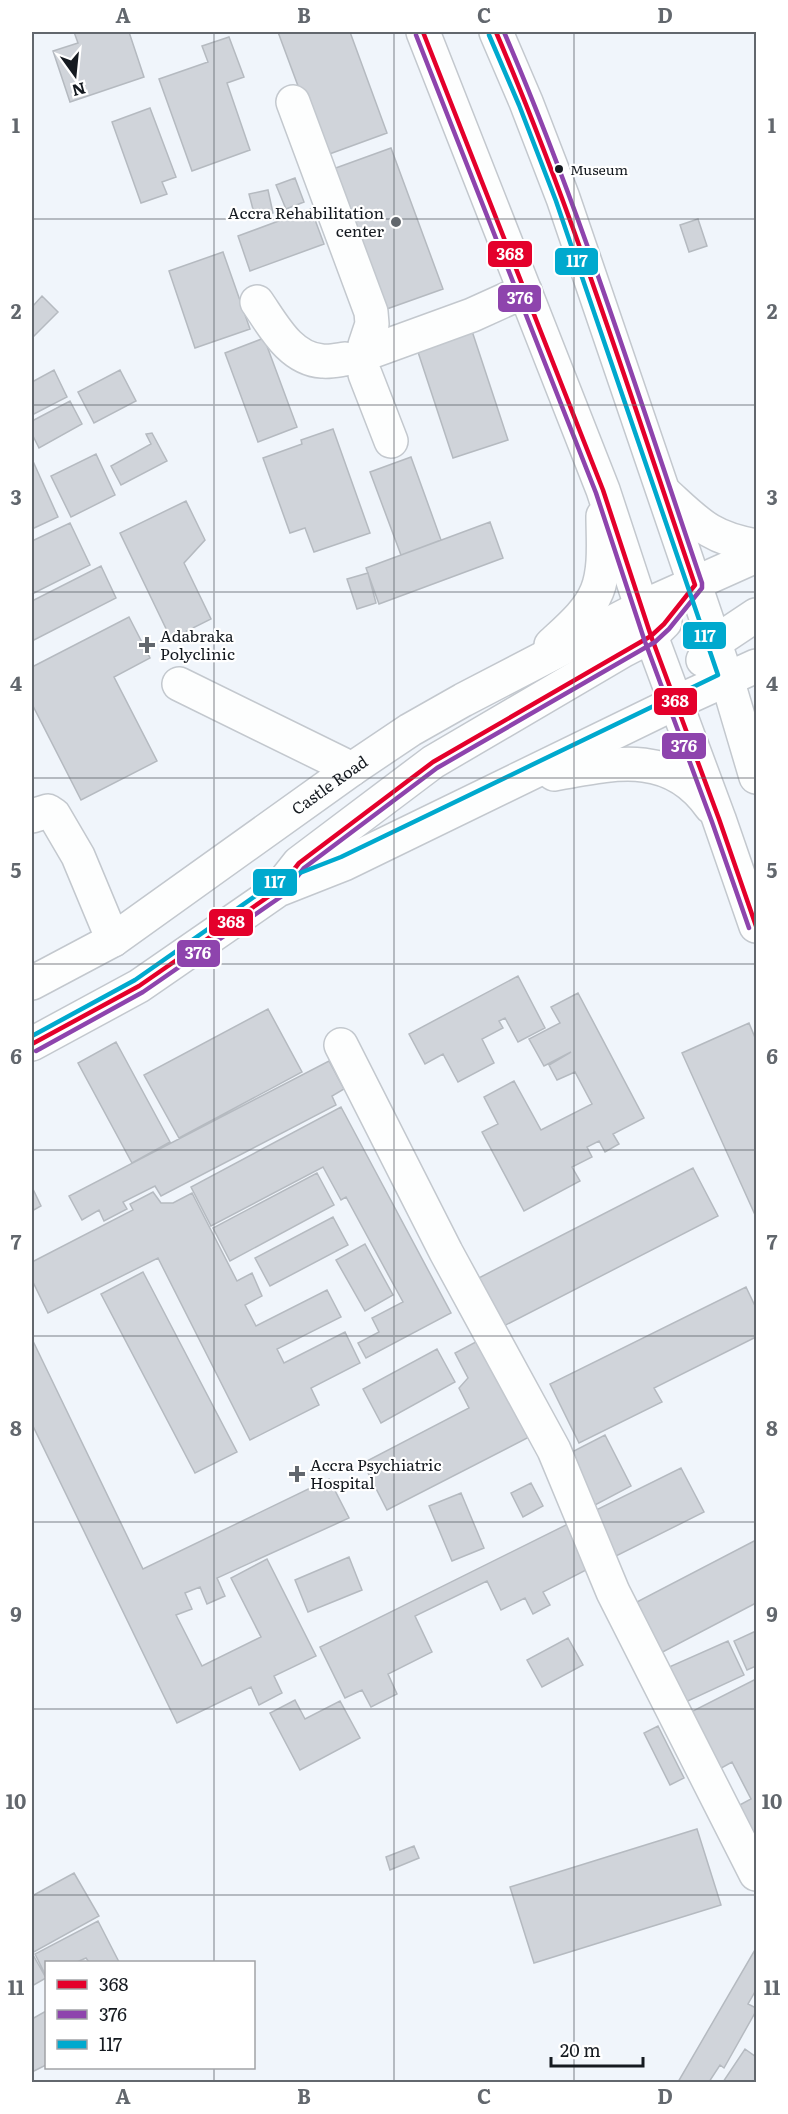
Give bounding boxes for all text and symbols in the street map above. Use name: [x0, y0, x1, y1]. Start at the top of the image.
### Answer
text: A: [115, 0, 131, 29]
text: B: [297, 0, 311, 29]
text: C: [477, 0, 491, 29]
text: D: [657, 0, 673, 29]
north arrow: [45, 45, 105, 105]
text: N: [70, 77, 89, 104]
text: 1: [12, 109, 20, 139]
text: 1: [768, 109, 776, 139]
place label: Museum: [570, 159, 629, 179]
marker: Museum: [553, 163, 565, 175]
place label: Accra Rehabilitation center: [228, 200, 384, 242]
marker: Accra Rehabilitation center: [389, 215, 403, 229]
line badge: 368: [487, 240, 533, 268]
text: 368: [496, 241, 524, 265]
line badge: 117: [554, 247, 599, 276]
text: 117: [566, 248, 588, 272]
line badge: 376: [497, 284, 542, 313]
text: 376: [507, 285, 533, 309]
text: 2: [11, 295, 22, 325]
text: 2: [767, 295, 778, 325]
text: 3: [10, 481, 22, 511]
text: 3: [766, 481, 778, 511]
line badge: 117: [682, 621, 727, 650]
place label: Adabraka Polyclinic: [160, 623, 235, 665]
text: 117: [694, 623, 716, 647]
marker: Adabraka Polyclinic: [138, 636, 156, 654]
text: 4: [10, 667, 22, 697]
text: 4: [766, 667, 778, 697]
line badge: 368: [653, 687, 698, 716]
text: 368: [661, 688, 689, 712]
line badge: 376: [661, 732, 707, 760]
text: 376: [671, 733, 697, 757]
street label: Castle Road: [286, 749, 372, 820]
text: 5: [11, 854, 22, 884]
text: 5: [767, 854, 778, 884]
line badge: 117: [252, 868, 298, 897]
text: 117: [264, 869, 286, 893]
line badge: 368: [208, 908, 254, 937]
text: 368: [217, 909, 245, 933]
line badge: 376: [176, 939, 221, 968]
text: 376: [185, 940, 211, 964]
text: 6: [10, 1040, 22, 1070]
text: 6: [766, 1040, 778, 1070]
text: 7: [11, 1226, 22, 1256]
text: 7: [767, 1226, 778, 1256]
text: 8: [10, 1412, 22, 1442]
text: 8: [766, 1412, 778, 1442]
place label: Accra Psychiatric Hospital: [310, 1452, 441, 1494]
marker: Accra Psychiatric Hospital: [288, 1465, 306, 1483]
text: 9: [10, 1598, 22, 1628]
text: 9: [766, 1598, 778, 1628]
text: 10: [6, 1785, 26, 1815]
text: 10: [762, 1785, 782, 1815]
legend: [45, 1961, 255, 2069]
text: 368: [99, 1970, 128, 1997]
text: 11: [8, 1971, 24, 2001]
text: 11: [764, 1971, 780, 2001]
text: 376: [99, 2000, 127, 2027]
text: 117: [99, 2030, 122, 2057]
scale bar: [551, 2030, 642, 2068]
text: 20 m: [560, 2036, 601, 2063]
text: A: [115, 2080, 131, 2110]
text: B: [297, 2080, 311, 2110]
text: C: [477, 2080, 491, 2110]
text: D: [657, 2080, 673, 2110]

